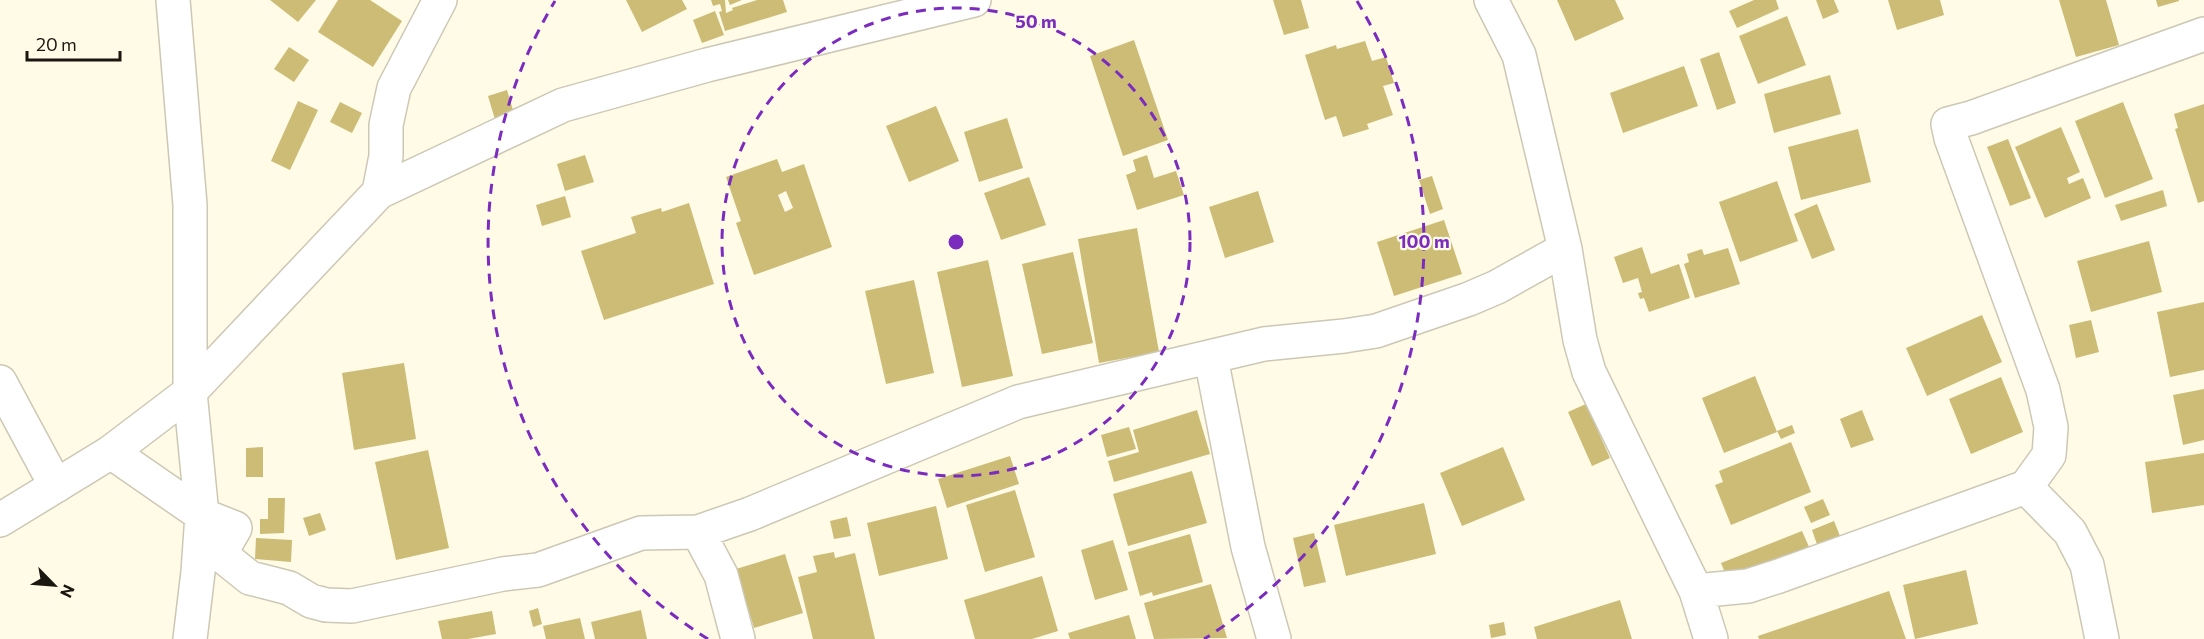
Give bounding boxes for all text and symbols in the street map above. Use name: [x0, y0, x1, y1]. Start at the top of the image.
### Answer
text: 50 m: [1015, 10, 1057, 32]
scale bar: [27, 24, 120, 62]
text: 20 m: [36, 33, 77, 55]
text: 100 m: [1398, 230, 1450, 252]
centre of rings: [946, 232, 966, 252]
north arrow: [24, 555, 84, 615]
text: N: [57, 582, 79, 601]

